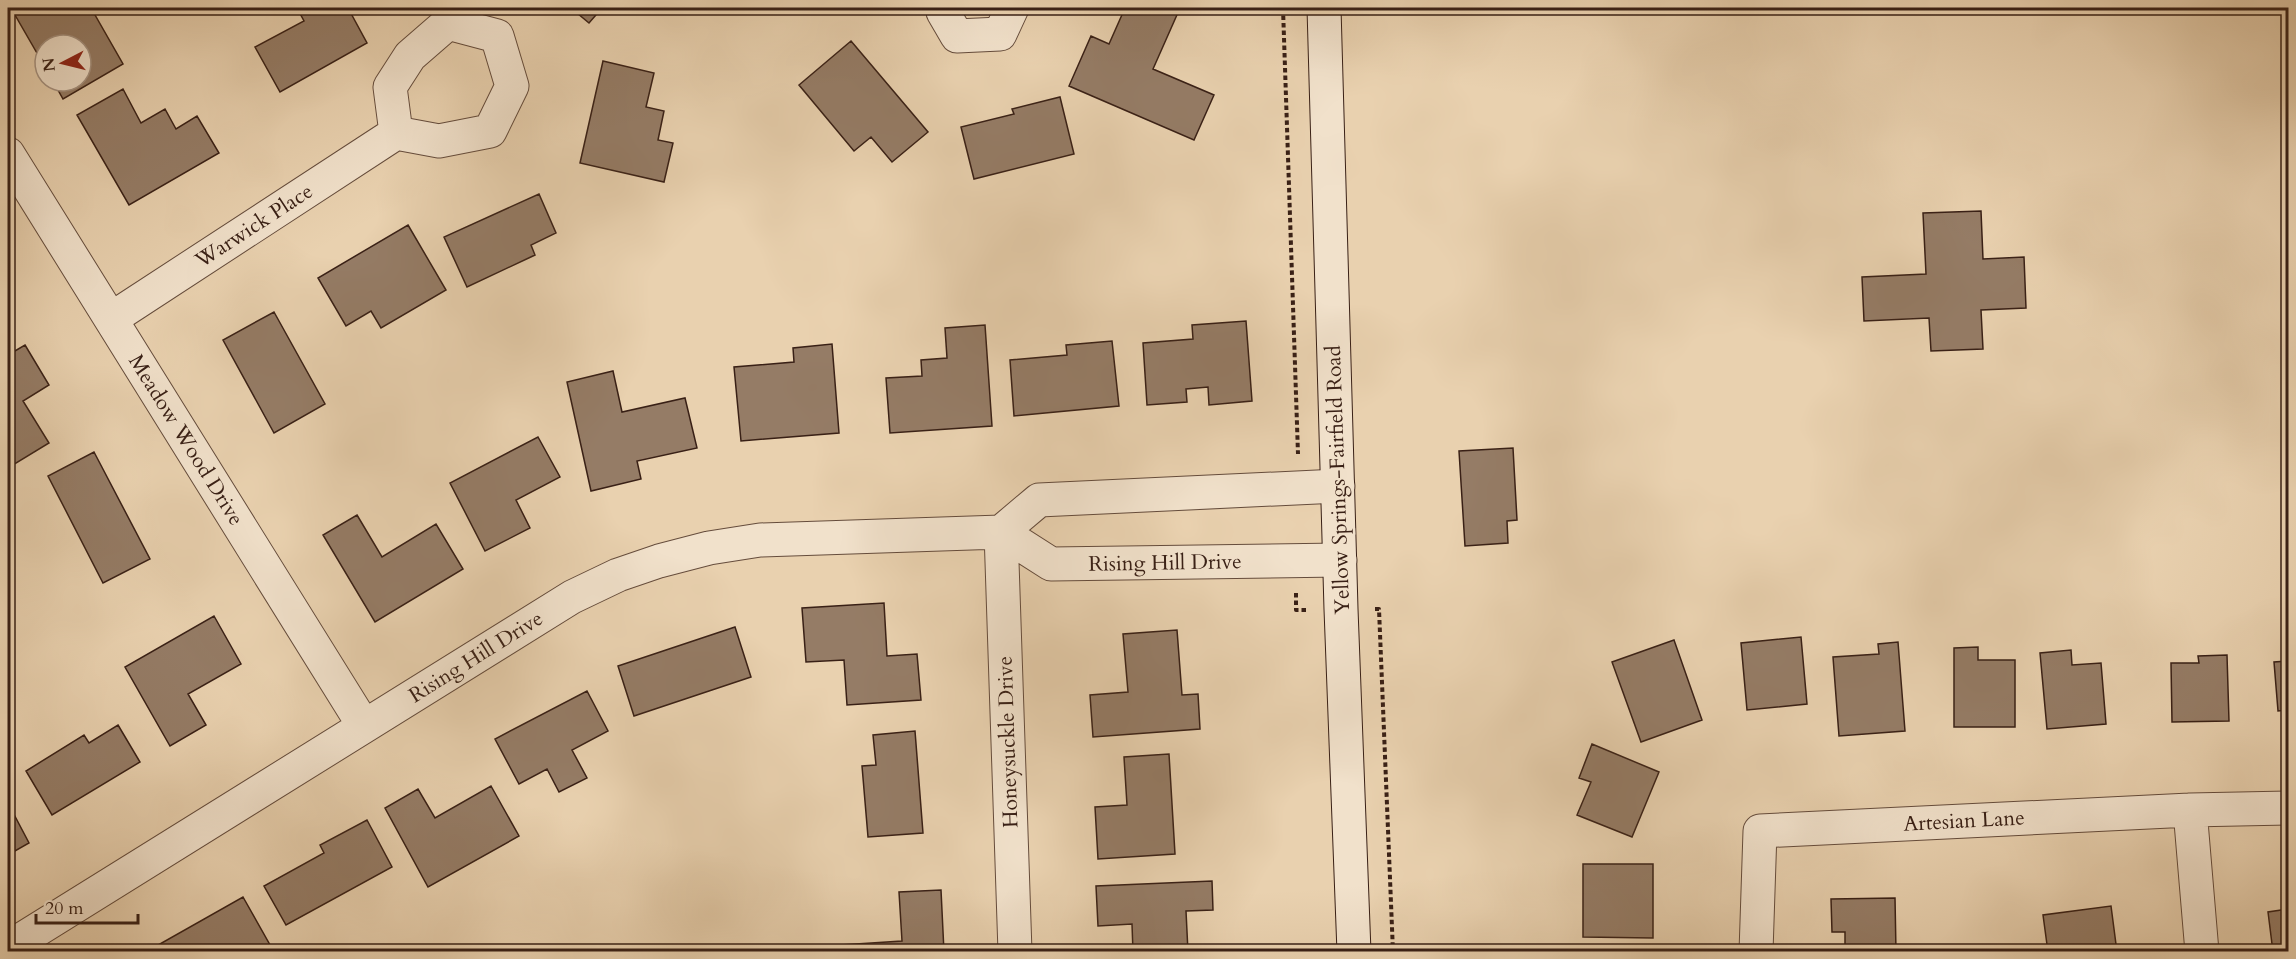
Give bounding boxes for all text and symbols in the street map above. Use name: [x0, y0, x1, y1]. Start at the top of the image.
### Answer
north arrow: [33, 33, 93, 93]
text: N: [37, 56, 61, 73]
street label: Warwick Place: [189, 177, 319, 275]
street label: Yellow Springs-Fairfield Road: [1319, 345, 1357, 615]
street label: Meadow Wood Drive: [122, 349, 250, 531]
street label: Rising Hill Drive: [1088, 547, 1242, 579]
street label: Rising Hill Drive: [403, 604, 549, 710]
street label: Honeysuckle Drive: [991, 655, 1025, 829]
street label: Artesian Lane: [1903, 803, 2025, 839]
scale bar: [36, 887, 138, 925]
text: 20 m: [45, 896, 84, 921]

